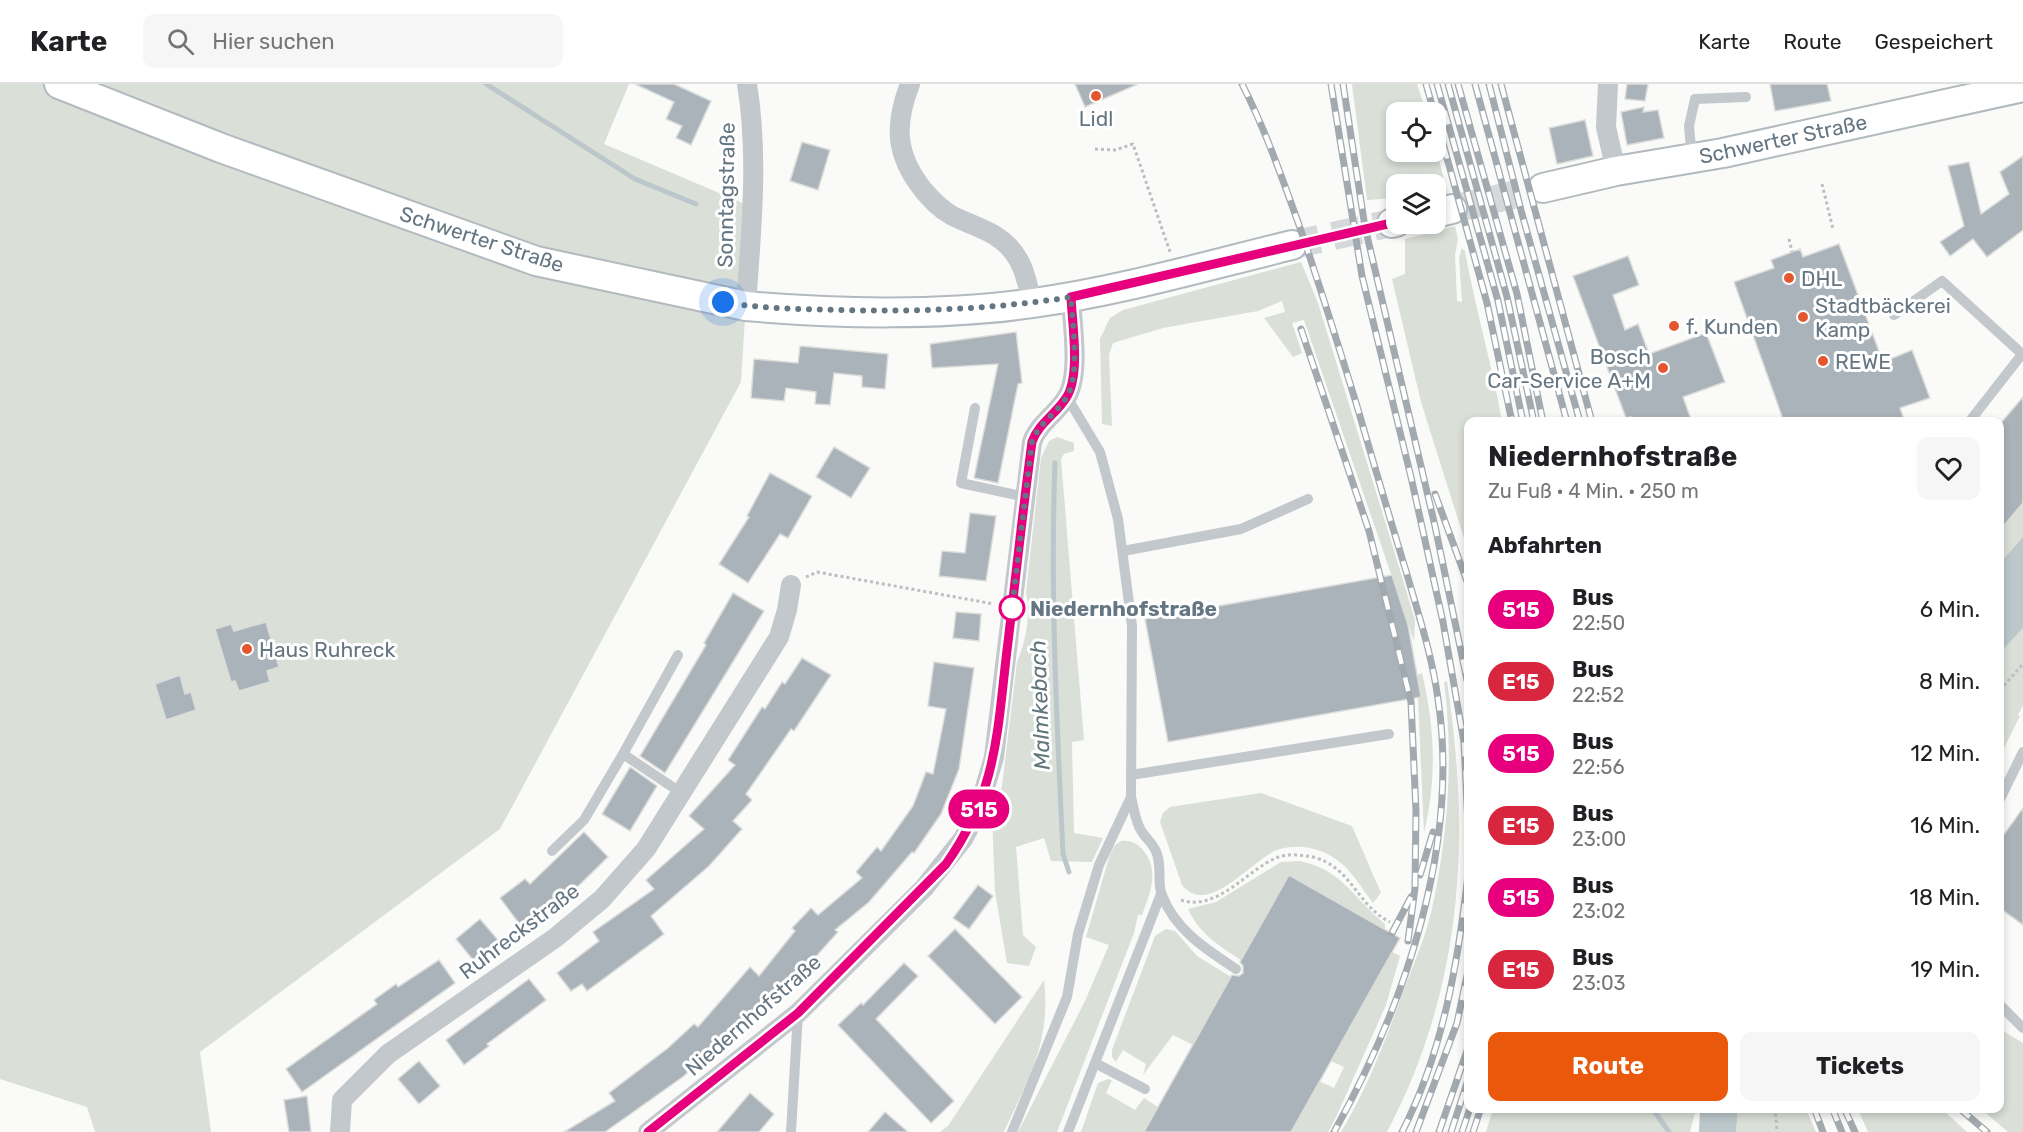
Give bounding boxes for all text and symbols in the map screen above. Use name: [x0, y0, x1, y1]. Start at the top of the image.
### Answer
search box: [143, 14, 563, 68]
text: Karte: [30, 25, 107, 58]
icon: search: [164, 25, 197, 58]
text: Hier suchen: [212, 28, 335, 55]
text: Karte: [1698, 29, 1750, 54]
text: Route: [1783, 29, 1842, 54]
text: Gespeichert: [1875, 29, 1993, 54]
marker: Lidl: [1089, 89, 1103, 103]
map controls: [1386, 102, 1446, 234]
button: locate: [1386, 102, 1446, 162]
place label: Lidl: [1079, 106, 1113, 131]
street label: Schwerter Straße: [1697, 109, 1869, 169]
street label: Sonntagstraße: [712, 122, 740, 268]
button: layers: [1386, 174, 1446, 234]
street label: Schwerter Straße: [397, 201, 567, 277]
place label: DHL: [1801, 266, 1842, 291]
marker: DHL: [1782, 271, 1796, 285]
your location: [708, 287, 738, 317]
place label: Stadtbäckerei Kamp: [1815, 293, 1951, 342]
marker: Stadtbäckerei Kamp: [1796, 310, 1810, 324]
place label: f. Kunden: [1686, 314, 1778, 339]
marker: f. Kunden: [1667, 319, 1681, 333]
place label: Bosch Car-Service A+M: [1487, 344, 1651, 393]
place label: REWE: [1835, 349, 1891, 374]
marker: REWE: [1816, 354, 1830, 368]
marker: Bosch Car-Service A+M: [1656, 361, 1670, 375]
button: heart: [1917, 437, 1980, 500]
text: Niedernhofstraße: [1488, 440, 1737, 473]
text: Zu Fuß · 4 Min. · 250 m: [1488, 479, 1699, 503]
text: Abfahrten: [1488, 532, 1602, 559]
text: Bus: [1572, 584, 1614, 611]
marker: Niedernhofstraße: [999, 595, 1025, 621]
place label: Niedernhofstraße: [1030, 596, 1217, 621]
text: 6 Min.: [1920, 596, 1980, 623]
text: 515: [1502, 597, 1540, 622]
text: 22:50: [1572, 611, 1625, 635]
place label: Haus Ruhreck: [259, 637, 395, 662]
water label: Malmkebach: [1024, 640, 1056, 770]
marker: Haus Ruhreck: [240, 642, 254, 656]
text: Bus: [1572, 656, 1614, 683]
text: 8 Min.: [1919, 668, 1980, 695]
text: E15: [1502, 669, 1540, 694]
text: 22:52: [1572, 683, 1624, 707]
text: Bus: [1572, 728, 1614, 755]
text: 12 Min.: [1911, 740, 1980, 767]
text: 515: [1502, 741, 1540, 766]
text: 22:56: [1572, 755, 1625, 779]
line badge: 515: [944, 790, 1014, 828]
text: 515: [960, 797, 998, 822]
text: Bus: [1572, 800, 1614, 827]
text: 16 Min.: [1910, 812, 1980, 839]
text: E15: [1502, 813, 1540, 838]
text: 23:00: [1572, 827, 1626, 851]
text: Bus: [1572, 872, 1614, 899]
street label: Ruhreckstraße: [454, 878, 584, 984]
text: 18 Min.: [1910, 884, 1980, 911]
text: 515: [1502, 885, 1540, 910]
text: 23:02: [1572, 899, 1625, 923]
text: Bus: [1572, 944, 1614, 971]
street label: Niedernhofstraße: [680, 949, 826, 1081]
text: 19 Min.: [1910, 956, 1980, 983]
text: E15: [1502, 957, 1540, 982]
text: 23:03: [1572, 971, 1626, 995]
button: Route: [1488, 1032, 1728, 1101]
button: Tickets: [1740, 1032, 1980, 1101]

